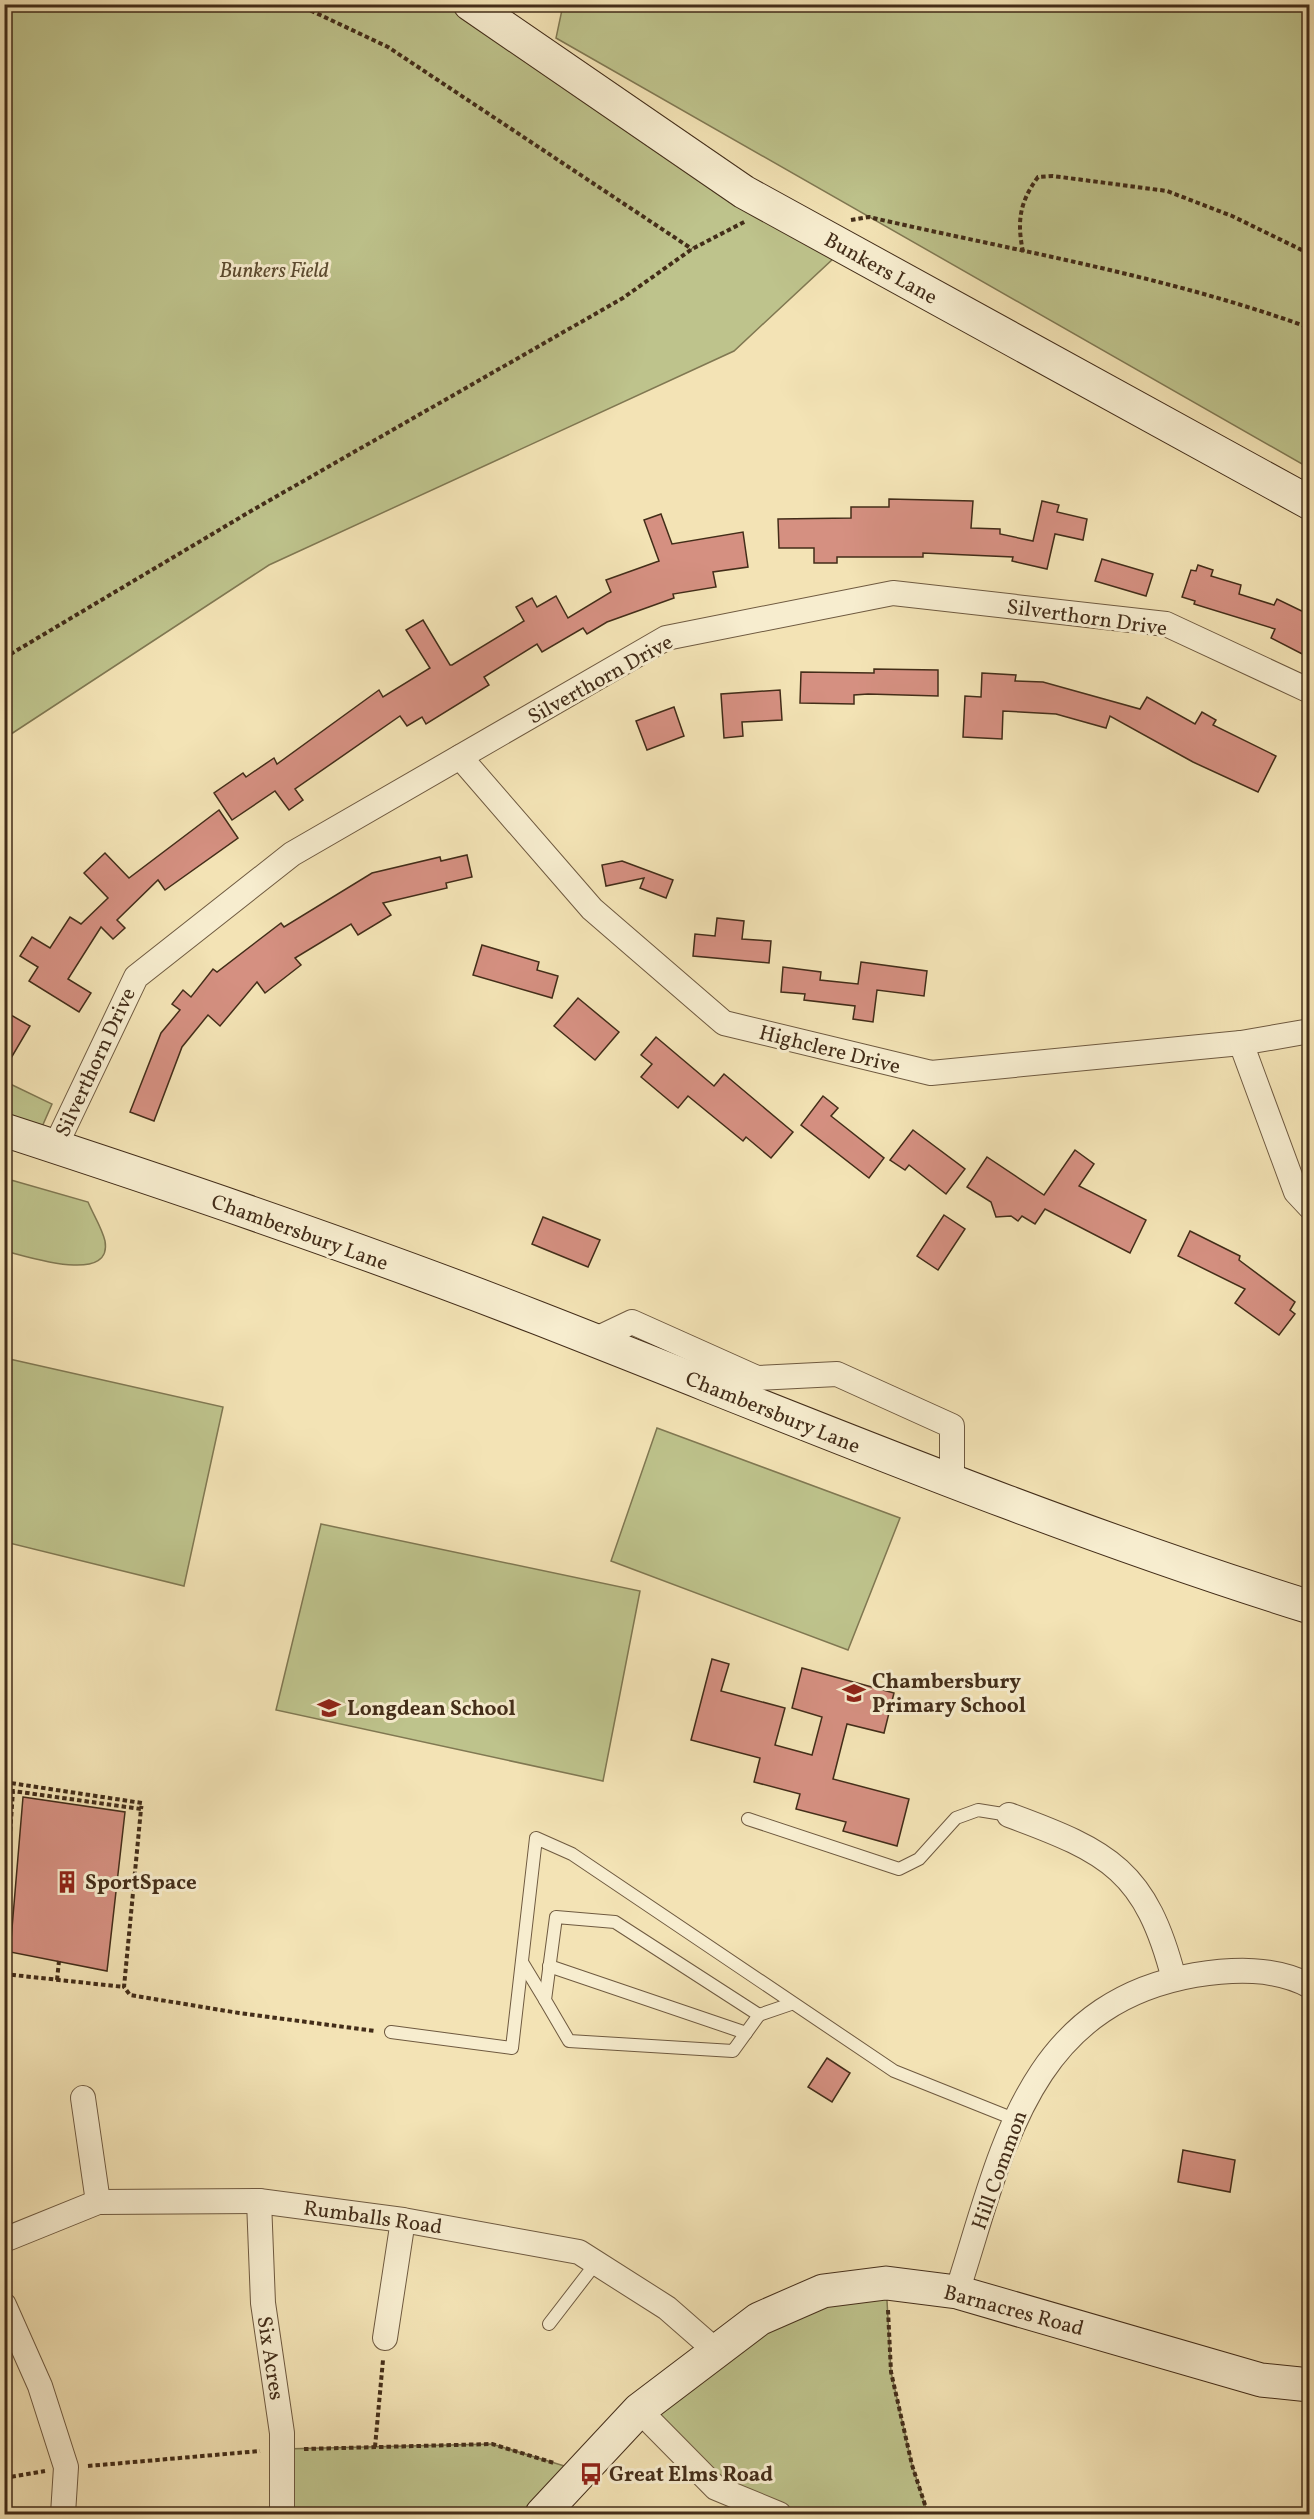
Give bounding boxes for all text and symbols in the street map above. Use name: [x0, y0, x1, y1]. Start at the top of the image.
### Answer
street label: Bunkers Lane: [818, 226, 942, 312]
park label: Bunkers Field: [219, 257, 329, 286]
street label: Silverthorn Drive: [1005, 593, 1169, 644]
street label: Silverthorn Drive: [523, 628, 679, 732]
street label: Silverthorn Drive: [49, 983, 144, 1142]
street label: Highclere Drive: [756, 1019, 903, 1082]
street label: Chambersbury Lane: [207, 1188, 392, 1279]
street label: Chambersbury Lane: [681, 1365, 864, 1462]
place label: Chambersbury Primary School: [872, 1668, 1026, 1721]
school or university icon: Chambersbury Primary School: [841, 1680, 867, 1706]
school or university icon: Longdean School: [316, 1695, 342, 1721]
place label: Longdean School: [347, 1695, 516, 1724]
building icon: SportSpace: [54, 1869, 80, 1895]
place label: SportSpace: [85, 1869, 197, 1898]
street label: Hill Common: [965, 2107, 1035, 2234]
street label: Rumballs Road: [302, 2194, 444, 2243]
street label: Barnacres Road: [940, 2279, 1087, 2344]
street label: Six Acres: [249, 2314, 290, 2402]
bus stop icon: Great Elms Road: [578, 2461, 604, 2487]
place label: Great Elms Road: [609, 2461, 773, 2490]

